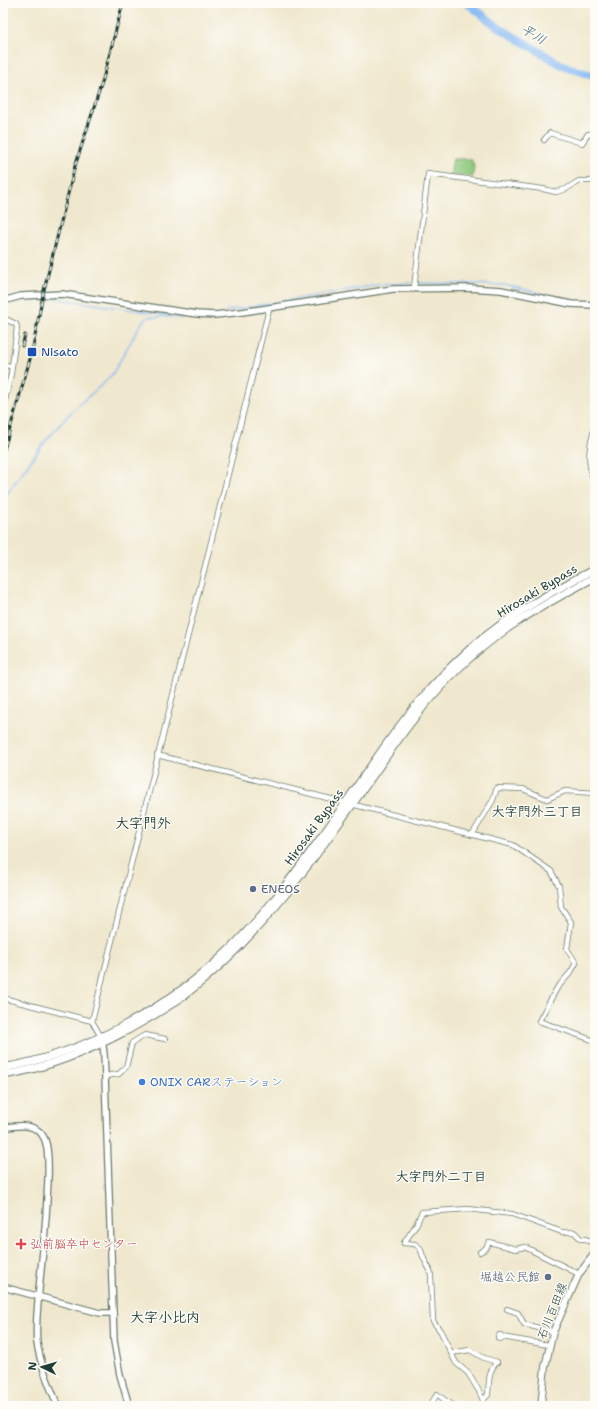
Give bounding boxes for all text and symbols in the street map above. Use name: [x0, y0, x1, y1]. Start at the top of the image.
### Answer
water label: 平川: [518, 20, 549, 48]
place label: Nisato: [41, 344, 78, 360]
marker: Nisato: [26, 346, 38, 358]
street label: Hirosaki Bypass: [494, 561, 580, 621]
street label: Hirosaki Bypass: [281, 785, 347, 869]
district label: 大字門外三丁目: [491, 803, 583, 820]
district label: 大字門外: [115, 814, 171, 832]
place label: ENEOS: [261, 881, 300, 897]
marker: ENEOS: [248, 884, 258, 894]
place label: ONIX CARステーション: [150, 1074, 283, 1090]
marker: ONIX CARステーション: [137, 1077, 147, 1087]
district label: 大字門外二丁目: [395, 1168, 487, 1185]
place label: 弘前脳卒中センター: [30, 1236, 138, 1252]
marker: 弘前脳卒中センター: [15, 1238, 27, 1250]
place label: 堀越公民館: [480, 1269, 540, 1285]
marker: 堀越公民館: [543, 1272, 553, 1282]
street label: 石川百田線: [533, 1280, 571, 1342]
district label: 大字小比内: [130, 1308, 200, 1326]
north arrow: [22, 1347, 62, 1387]
text: N: [25, 1361, 40, 1371]

